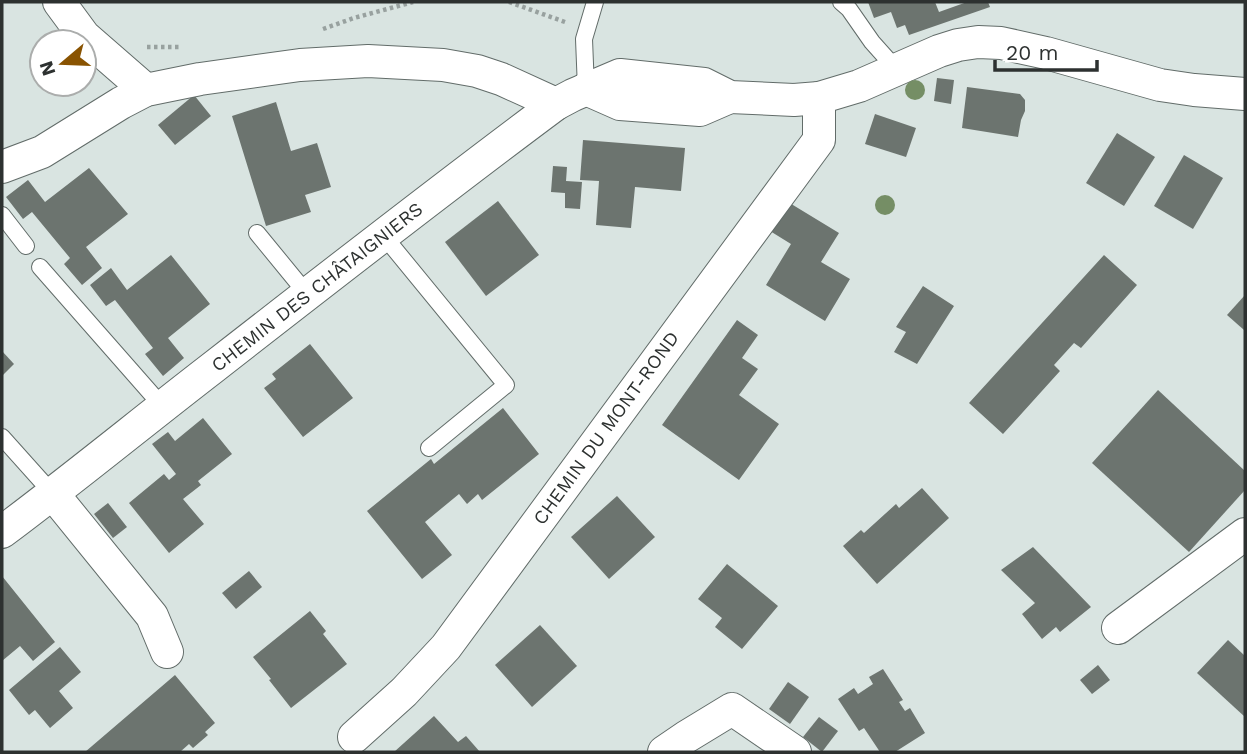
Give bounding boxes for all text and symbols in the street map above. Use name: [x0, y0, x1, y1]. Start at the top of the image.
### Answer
north arrow: [28, 28, 98, 98]
scale bar: [995, 28, 1096, 72]
text: 20 m: [1006, 40, 1058, 65]
text: N: [34, 58, 61, 79]
street label: CHEMIN DES CHÂTAIGNIERS: [207, 197, 427, 377]
street label: CHEMIN DU MONT-ROND: [528, 327, 684, 529]

